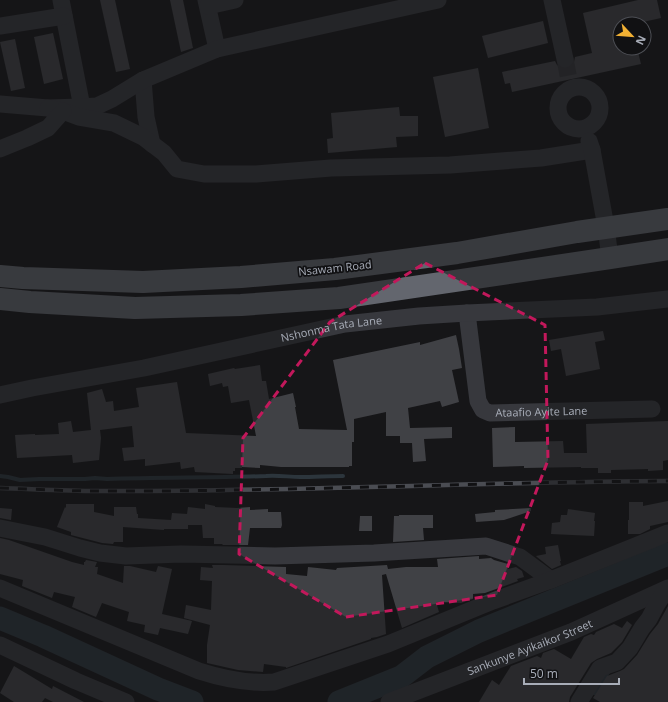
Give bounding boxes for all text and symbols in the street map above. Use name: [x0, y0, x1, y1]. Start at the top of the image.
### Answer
north arrow: [612, 16, 652, 56]
text: N: [633, 33, 650, 48]
street label: Nsawam Road: [298, 256, 372, 279]
street label: Nshonma Tata Lane: [279, 312, 383, 345]
street label: Ataafio Ayite Lane: [495, 403, 588, 420]
street label: Sankunye Ayikaikor Street: [465, 615, 595, 678]
scale bar: [524, 660, 619, 686]
text: 50 m: [530, 665, 558, 682]

